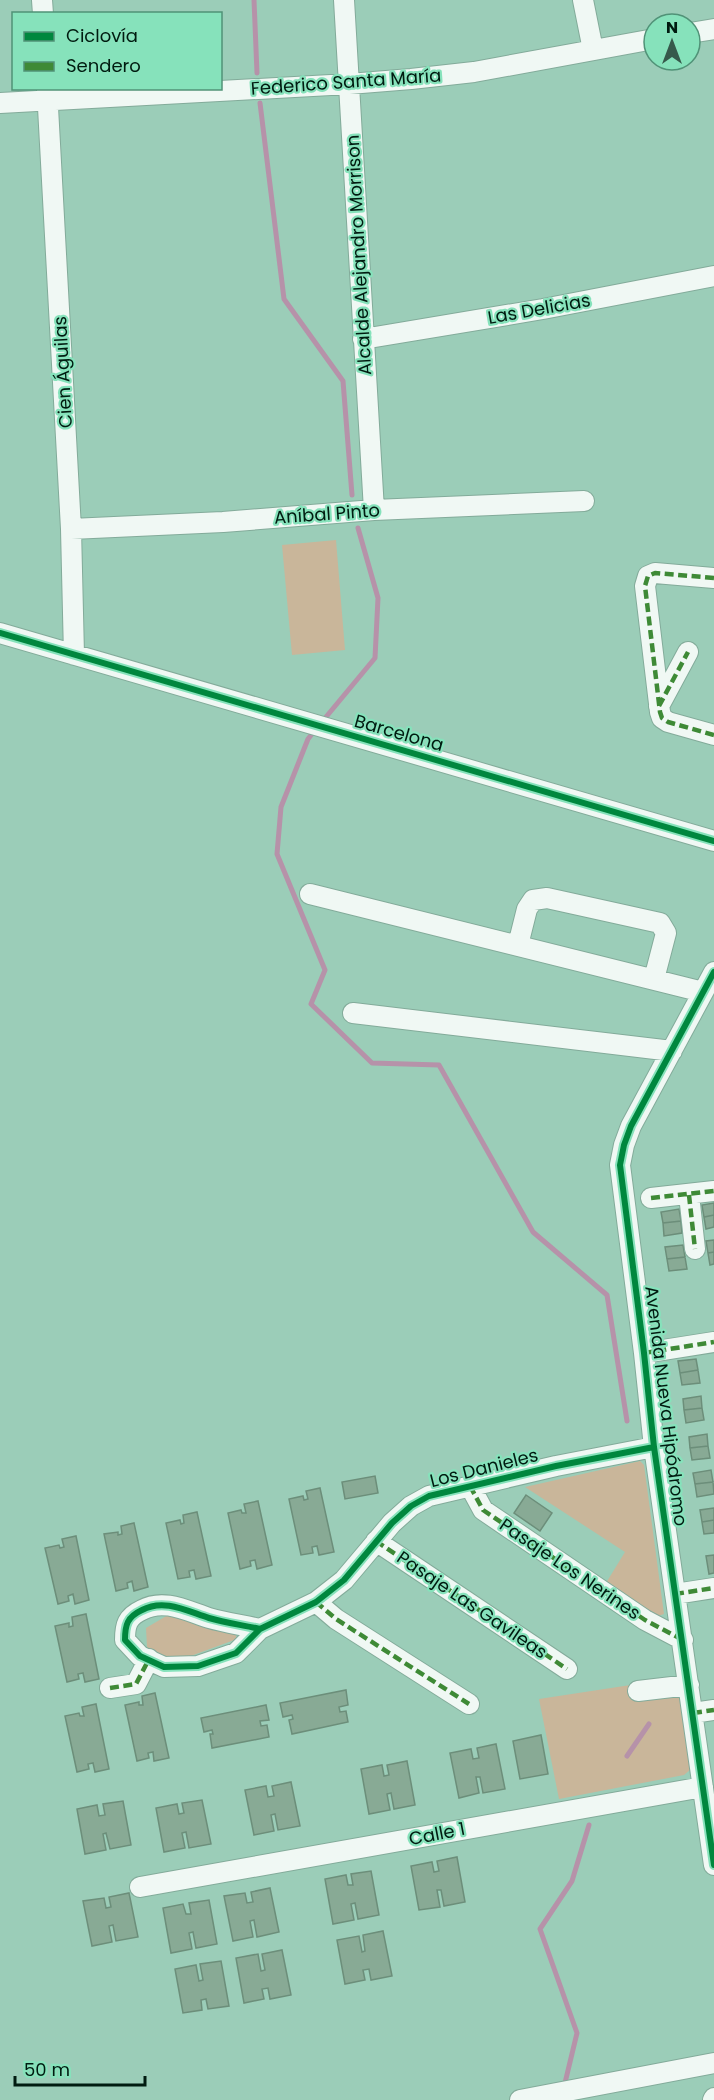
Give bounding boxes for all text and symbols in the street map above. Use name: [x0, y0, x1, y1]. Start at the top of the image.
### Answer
legend: [12, 12, 222, 90]
north arrow: [642, 12, 702, 72]
text: N: [666, 16, 678, 39]
text: Ciclovía: [66, 23, 138, 48]
text: Sendero: [66, 53, 141, 78]
street label: Federico Santa María: [250, 62, 442, 101]
street label: Alcalde Alejandro Morrison: [340, 134, 377, 376]
street label: Las Delicias: [486, 287, 592, 330]
street label: Cien Águilas: [47, 315, 78, 429]
street label: Aníbal Pinto: [273, 497, 381, 530]
street label: Barcelona: [352, 708, 447, 757]
street label: Avenida Nueva Hipódromo: [639, 1284, 694, 1528]
street label: Los Danieles: [427, 1442, 541, 1493]
street label: Pasaje Los Nerines: [495, 1512, 646, 1625]
street label: Pasaje Las Gavileas: [392, 1545, 552, 1664]
street label: Calle 1: [407, 1816, 467, 1851]
scale bar: [15, 2049, 146, 2087]
text: 50 m: [24, 2057, 70, 2082]

